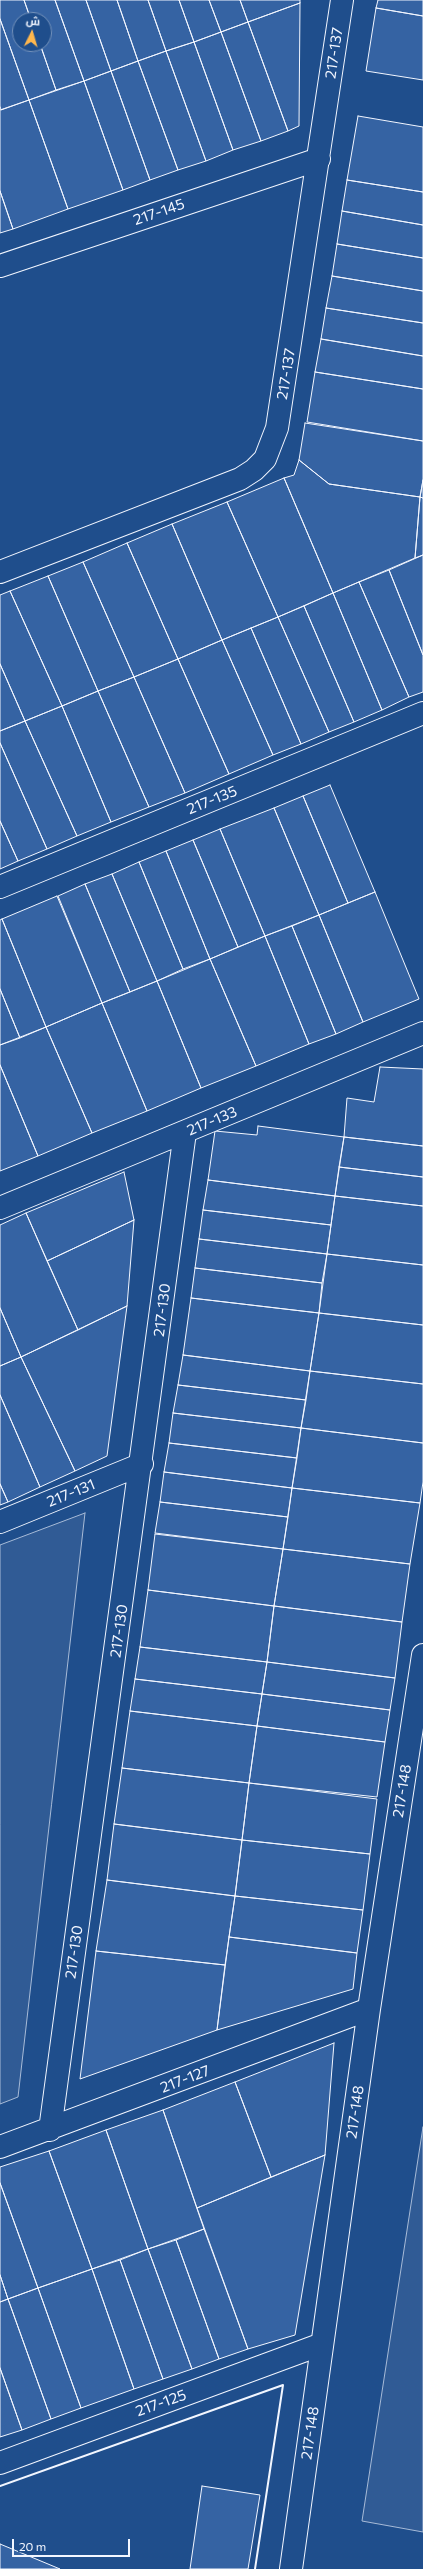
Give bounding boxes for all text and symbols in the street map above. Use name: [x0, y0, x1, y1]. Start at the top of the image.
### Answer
north arrow: [12, 12, 52, 52]
text: ش: [25, 13, 41, 28]
street label: 217-137: [321, 26, 347, 80]
street label: 217-145: [131, 195, 187, 229]
street label: 217-137: [273, 347, 299, 401]
street label: 217-135: [184, 782, 240, 818]
street label: 217-133: [184, 1102, 240, 1140]
street label: 217-130: [150, 1282, 174, 1338]
street label: 217-131: [44, 1475, 98, 1511]
street label: 217-130: [106, 1603, 132, 1659]
street label: 217-148: [389, 1763, 415, 1819]
street label: 217-130: [61, 1924, 87, 1980]
street label: 217-127: [158, 2061, 212, 2097]
street label: 217-148: [342, 2084, 368, 2140]
street label: 217-125: [133, 2386, 189, 2420]
street label: 217-148: [297, 2405, 323, 2461]
scale bar: [14, 2531, 132, 2557]
text: 20 m: [19, 2539, 46, 2553]

